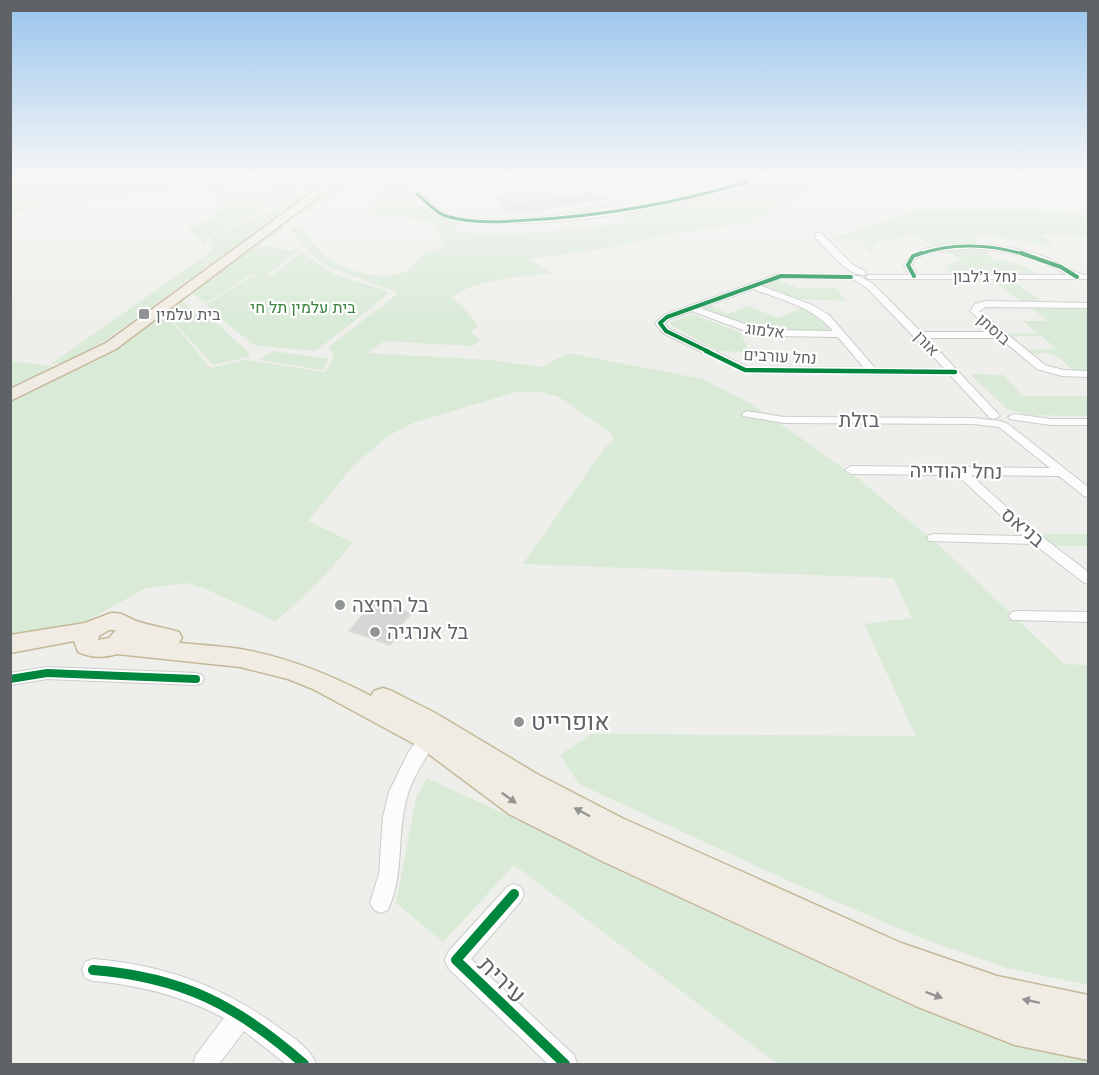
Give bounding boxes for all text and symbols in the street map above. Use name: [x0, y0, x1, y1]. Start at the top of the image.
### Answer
street label: נחל ג'לבון: [953, 266, 1017, 287]
park label: בית עלמין תל חי: [250, 297, 356, 318]
place label: בית עלמין: [156, 304, 221, 325]
marker: בית עלמין: [137, 307, 151, 321]
street label: בוסתן: [972, 309, 1015, 350]
street label: אלמוג: [744, 318, 786, 343]
street label: אורן: [910, 326, 944, 361]
street label: נחל עורבים: [743, 344, 817, 369]
street label: בזלת: [839, 407, 880, 433]
street label: נחל יהודייה: [909, 457, 1003, 485]
street label: בניאס: [996, 501, 1051, 553]
place label: בל רחיצה: [352, 592, 429, 618]
marker: בל רחיצה: [333, 598, 347, 612]
place label: בל אנרגיה: [387, 619, 469, 645]
marker: בל אנרגיה: [368, 625, 382, 639]
place label: אופרייט: [531, 706, 610, 737]
marker: אופרייט: [512, 715, 526, 729]
one-way arrow: [501, 792, 517, 804]
one-way arrow: [573, 807, 590, 817]
street label: עירית: [472, 949, 533, 1010]
one-way arrow: [925, 990, 943, 1000]
one-way arrow: [1022, 996, 1041, 1005]

